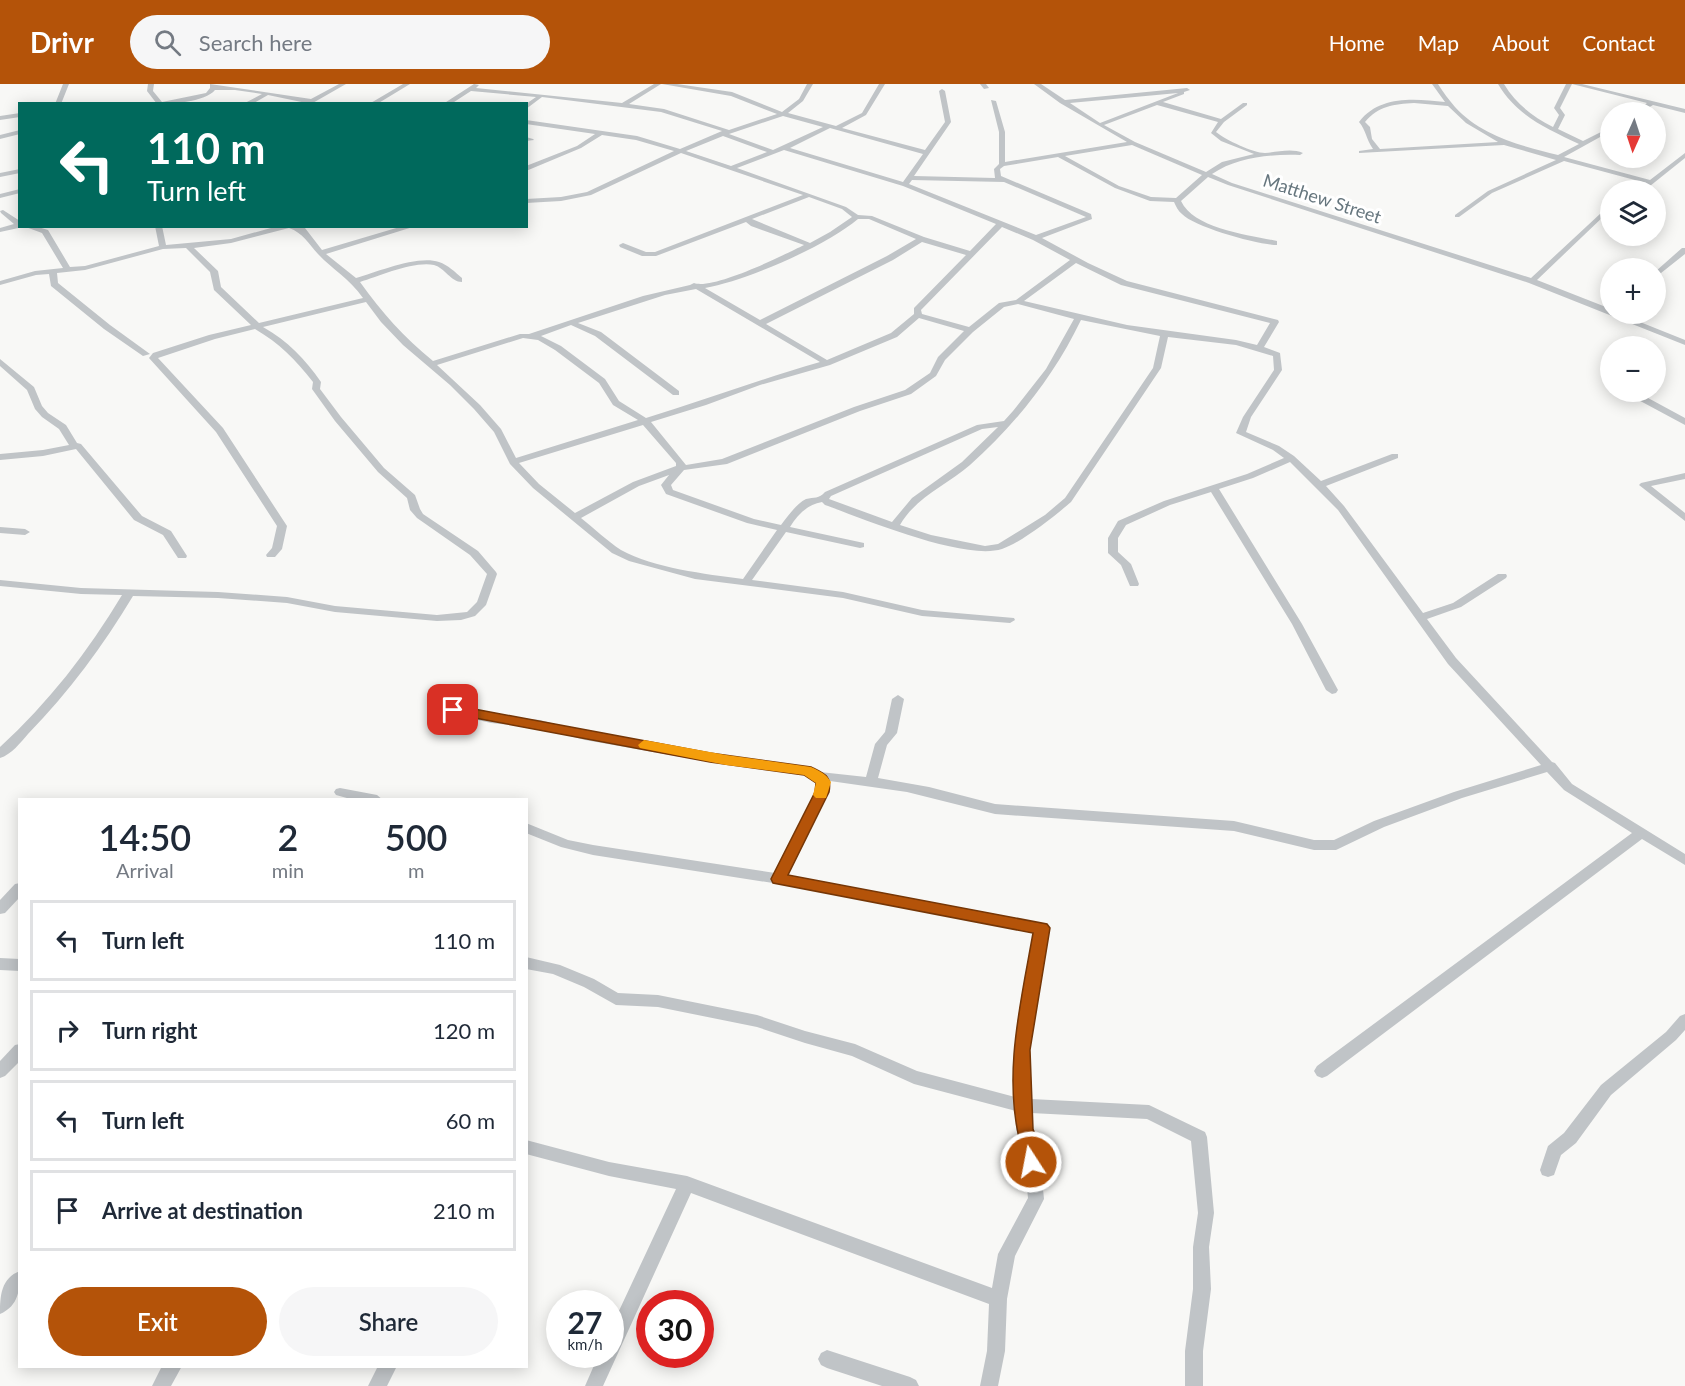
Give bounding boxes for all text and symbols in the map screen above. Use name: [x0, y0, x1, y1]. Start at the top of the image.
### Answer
search box: [130, 15, 550, 69]
text: Drivr: [30, 25, 94, 59]
icon: search: [151, 26, 184, 59]
text: Search here: [199, 29, 312, 56]
text: Home: [1329, 30, 1385, 55]
text: Map: [1418, 30, 1459, 55]
text: About: [1492, 30, 1549, 55]
text: Contact: [1582, 30, 1655, 55]
north arrow: [1600, 102, 1666, 168]
map controls: [1600, 102, 1666, 402]
text: 110 m: [147, 123, 265, 173]
icon: left: [48, 126, 126, 204]
street label: Matthew Street: [1261, 169, 1385, 228]
text: Turn left: [147, 174, 246, 207]
button: layers: [1600, 180, 1666, 246]
button: +: [1600, 258, 1666, 324]
button: −: [1600, 336, 1666, 402]
pin: [427, 684, 478, 735]
icon: arrive: [436, 693, 469, 726]
text: 14:50: [99, 815, 191, 859]
text: 2: [278, 815, 298, 859]
text: 500: [385, 815, 447, 859]
text: Arrival: [116, 858, 174, 882]
text: min: [272, 858, 304, 882]
text: m: [408, 858, 424, 882]
icon: left: [51, 924, 84, 957]
text: Turn left: [102, 927, 184, 954]
text: 110 m: [433, 927, 495, 954]
icon: right: [51, 1014, 84, 1047]
text: Turn right: [102, 1017, 197, 1044]
text: 120 m: [433, 1017, 495, 1044]
icon: left: [51, 1104, 84, 1137]
text: Turn left: [102, 1107, 184, 1134]
text: 60 m: [446, 1107, 495, 1134]
position arrow: [999, 1130, 1063, 1194]
icon: arrive: [51, 1194, 84, 1227]
text: Arrive at destination: [102, 1197, 303, 1224]
text: 210 m: [433, 1197, 495, 1224]
button: Exit: [48, 1287, 267, 1356]
button: Share: [279, 1287, 498, 1356]
speed limit sign: 30: [636, 1290, 714, 1368]
text: 27: [568, 1304, 602, 1340]
text: km/h: [567, 1335, 603, 1353]

